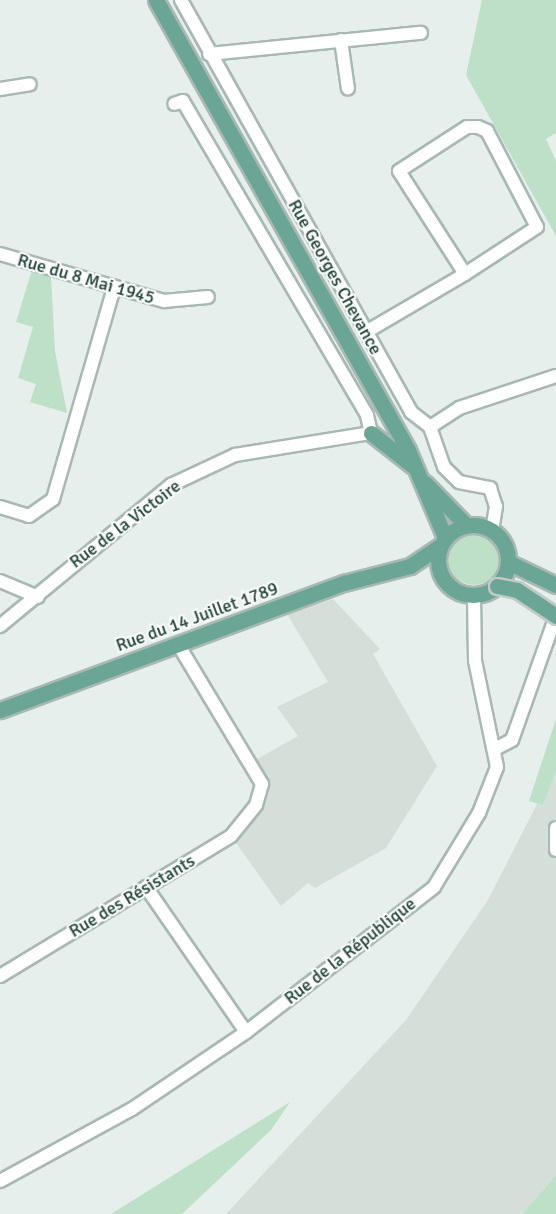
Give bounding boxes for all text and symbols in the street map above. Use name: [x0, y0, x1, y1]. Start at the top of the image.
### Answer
street label: Rue Georges Chevance: [283, 196, 387, 358]
street label: Rue du 8 Mai 1945: [15, 249, 157, 309]
street label: Rue de la Victoire: [65, 475, 185, 573]
street label: Rue du 14 Juillet 1789: [113, 578, 281, 656]
street label: Rue des Résistants: [65, 850, 199, 942]
street label: Rue de la République: [280, 893, 420, 1009]

